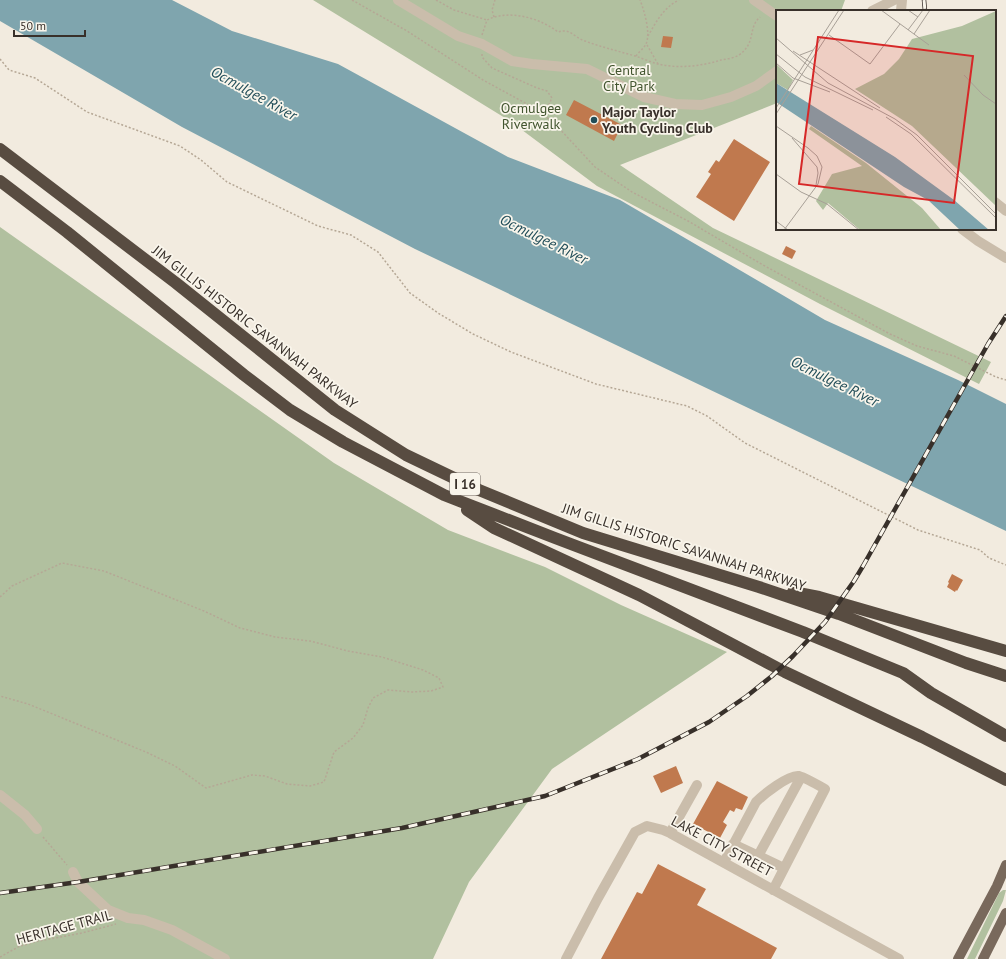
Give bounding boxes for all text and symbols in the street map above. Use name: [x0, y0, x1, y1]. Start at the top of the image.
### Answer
inset map: [776, 10, 996, 230]
scale bar: [14, 12, 85, 38]
text: 50 m: [20, 18, 46, 33]
park label: Central City Park: [603, 61, 655, 95]
water label: Ocmulgee River: [208, 62, 301, 125]
park label: Ocmulgee Riverwalk: [501, 99, 561, 133]
place label: Major Taylor Youth Cycling Club: [601, 103, 713, 137]
marker: Major Taylor Youth Cycling Club: [589, 115, 599, 125]
water label: Ocmulgee River: [497, 210, 592, 269]
street label: JIM GILLIS HISTORIC SAVANNAH PARKWAY: [148, 241, 361, 413]
water label: Ocmulgee River: [788, 352, 883, 411]
road number: I 16: [450, 473, 480, 495]
street label: JIM GILLIS HISTORIC SAVANNAH PARKWAY: [559, 499, 808, 595]
street label: LAKE CITY STREET: [668, 812, 776, 880]
street label: HERITAGE TRAIL: [14, 906, 114, 948]

